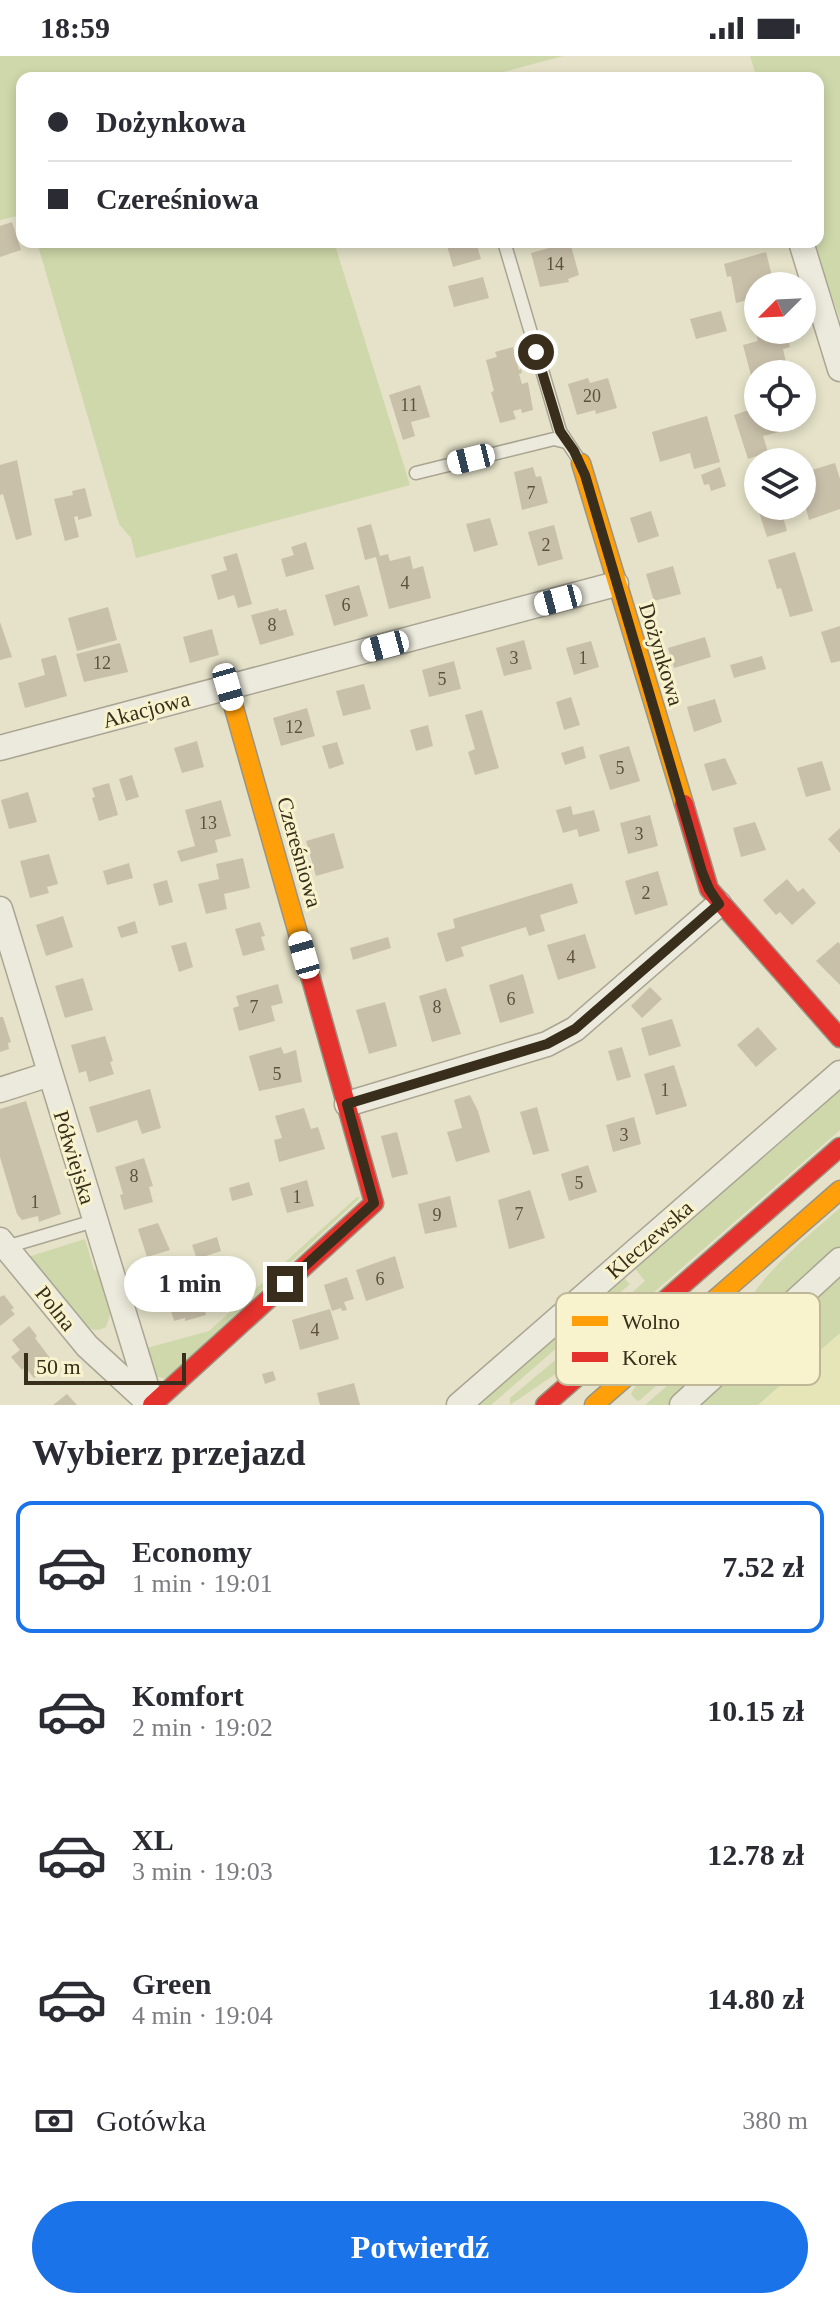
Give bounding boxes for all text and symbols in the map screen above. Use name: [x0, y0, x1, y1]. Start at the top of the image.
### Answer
text: 18:59: [40, 11, 110, 44]
text: Dożynkowa: [96, 105, 246, 138]
text: Czereśniowa: [96, 182, 259, 215]
house number: 14: [546, 254, 564, 274]
north arrow: [744, 272, 816, 344]
map controls: [744, 272, 816, 520]
route start: [518, 334, 554, 370]
button: locate: [744, 360, 816, 432]
house number: 20: [583, 386, 601, 406]
house number: 11: [400, 395, 418, 415]
car: [445, 442, 497, 476]
button: layers: [744, 448, 816, 520]
house number: 7: [527, 483, 536, 503]
house number: 2: [542, 535, 551, 555]
house number: 4: [401, 573, 410, 593]
car: [532, 582, 584, 618]
house number: 6: [342, 595, 351, 615]
street label: Dożynkowa: [634, 600, 689, 709]
house number: 8: [268, 615, 277, 635]
car: [359, 628, 411, 664]
house number: 3: [510, 648, 519, 668]
house number: 1: [579, 648, 588, 668]
house number: 12: [93, 653, 111, 673]
car: [210, 661, 246, 713]
house number: 5: [438, 669, 447, 689]
street label: Akacjowa: [100, 686, 193, 733]
house number: 12: [285, 717, 303, 737]
house number: 5: [616, 758, 625, 778]
street label: Czereśniowa: [272, 794, 327, 910]
house number: 13: [199, 813, 217, 833]
house number: 3: [635, 824, 644, 844]
house number: 2: [642, 883, 651, 903]
car: [286, 929, 322, 981]
house number: 4: [567, 947, 576, 967]
house number: 6: [507, 989, 516, 1009]
house number: 7: [250, 997, 259, 1017]
house number: 8: [433, 997, 442, 1017]
house number: 5: [273, 1064, 282, 1084]
house number: 1: [661, 1080, 670, 1100]
street label: Półwiejska: [48, 1107, 101, 1207]
house number: 3: [620, 1125, 629, 1145]
house number: 8: [130, 1166, 139, 1186]
house number: 5: [575, 1173, 584, 1193]
house number: 1: [293, 1187, 302, 1207]
house number: 1: [31, 1192, 40, 1212]
street label: Kleczewska: [601, 1195, 698, 1284]
house number: 7: [515, 1204, 524, 1224]
house number: 9: [433, 1205, 442, 1225]
callout: 1 min: [125, 1256, 257, 1312]
route end: [267, 1266, 303, 1302]
text: 1 min: [159, 1269, 221, 1298]
house number: 6: [376, 1269, 385, 1289]
street label: Polna: [30, 1281, 81, 1336]
legend: [556, 1293, 820, 1385]
text: Wolno: [622, 1309, 680, 1334]
house number: 4: [311, 1320, 320, 1340]
text: Korek: [622, 1345, 677, 1370]
scale bar: [24, 1349, 186, 1385]
text: 50 m: [36, 1354, 81, 1379]
text: Wybierz przejazd: [32, 1433, 306, 1473]
icon: car: [36, 1531, 108, 1603]
text: Economy: [132, 1535, 252, 1568]
text: 7.52 zł: [722, 1550, 804, 1583]
text: 1 min · 19:01: [132, 1569, 273, 1598]
icon: car: [36, 1675, 108, 1747]
text: Komfort: [132, 1679, 244, 1712]
text: 10.15 zł: [707, 1694, 804, 1727]
text: 2 min · 19:02: [132, 1713, 273, 1742]
icon: car: [36, 1819, 108, 1891]
text: XL: [132, 1823, 174, 1856]
text: 12.78 zł: [707, 1838, 804, 1871]
text: 3 min · 19:03: [132, 1857, 273, 1886]
icon: car: [36, 1963, 108, 2035]
text: Green: [132, 1967, 211, 2000]
text: 14.80 zł: [707, 1982, 804, 2015]
text: 4 min · 19:04: [132, 2001, 273, 2030]
icon: cash: [32, 2099, 76, 2143]
text: Gotówka: [96, 2104, 206, 2137]
text: 380 m: [742, 2106, 808, 2135]
button: Potwierdź: [32, 2201, 808, 2293]

